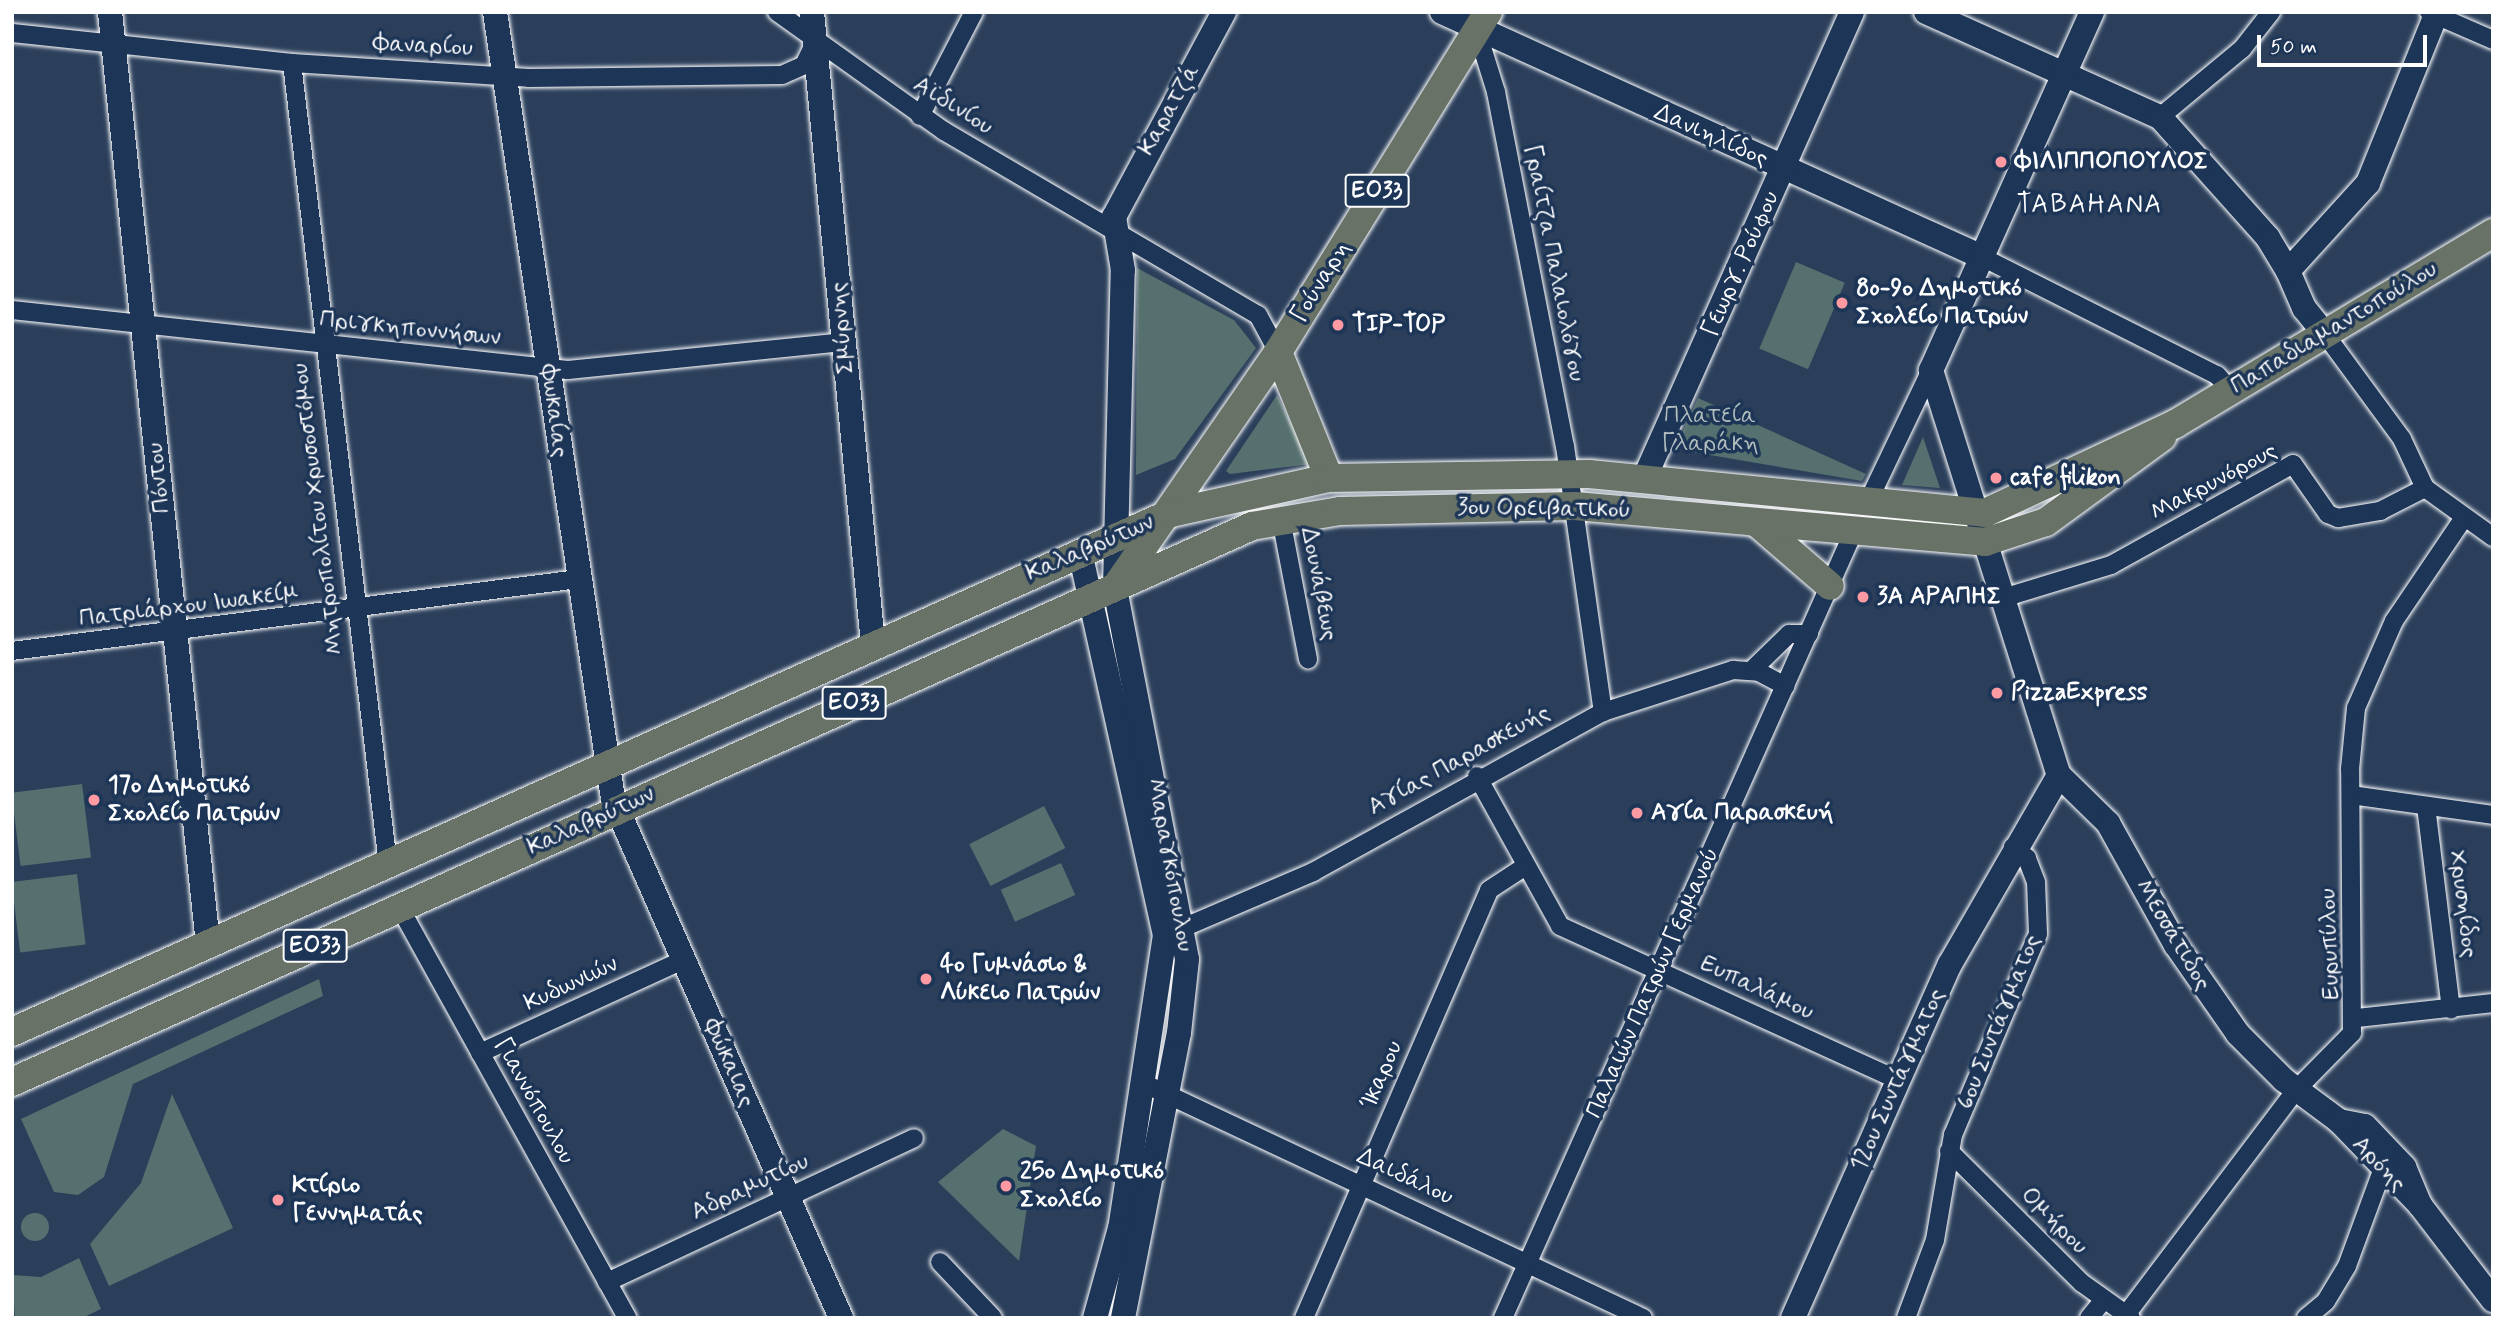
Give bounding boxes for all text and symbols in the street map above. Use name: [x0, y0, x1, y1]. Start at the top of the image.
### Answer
scale bar: [2260, 21, 2430, 65]
street label: Φαναρίου: [372, 29, 474, 63]
text: 50 m: [2270, 33, 2317, 61]
street label: Καρατζά: [1132, 59, 1206, 161]
street label: Αϊδινίου: [908, 70, 998, 142]
street label: Δανιηλίδος: [1650, 98, 1772, 174]
street label: Γραίτζα Παλαιολόγου: [1517, 142, 1591, 384]
place label: ΦΙΛΙΠΠΟΠΟΥΛΟΣ: [2015, 148, 2208, 176]
marker: ΦΙΛΙΠΠΟΠΟΥΛΟΣ: [1993, 154, 2009, 170]
road number: ΕΟ33: [1344, 172, 1410, 210]
street label: Γεωργ. Ρούφου: [1696, 187, 1786, 341]
district label: TABAHANA: [2018, 190, 2162, 222]
street label: Γούναρη: [1285, 236, 1357, 328]
street label: Παπαδιαμαντοπούλου: [2226, 255, 2442, 401]
place label: 8o-9ο Δημοτικό Σχολείο Πατρών: [1856, 275, 2028, 331]
street label: Σμύρνης: [824, 281, 860, 375]
marker: 8o-9ο Δημοτικό Σχολείο Πατρών: [1834, 295, 1850, 311]
street label: Πριγκηποννήσων: [318, 305, 502, 353]
place label: TIP-TOP: [1352, 311, 1445, 339]
marker: TIP-TOP: [1330, 317, 1346, 333]
street label: Μητροπολίτου Χρυσοστόμου: [286, 362, 350, 656]
street label: Φωκαίας: [533, 363, 575, 459]
park label: Πλατεία Γλαράκη: [1661, 402, 1759, 458]
street label: Μακρυνόρους: [2146, 437, 2282, 527]
street label: Πόντου: [141, 441, 177, 515]
place label: cafe filikon: [2010, 464, 2121, 492]
marker: cafe filikon: [1988, 470, 2004, 486]
street label: 3ου Ορειβατικού: [1457, 493, 1631, 525]
street label: Καλαβρύτων: [1022, 508, 1158, 588]
street label: Δουνάβεως: [1294, 525, 1344, 643]
street label: Πατριάρχου Ιωακείμ: [77, 578, 301, 634]
place label: 3Α ΑΡΑΠΗΣ: [1877, 583, 2001, 611]
marker: 3Α ΑΡΑΠΗΣ: [1855, 589, 1871, 605]
place label: PizzaExpress: [2011, 679, 2147, 707]
road number: ΕΟ33: [821, 684, 887, 722]
marker: PizzaExpress: [1989, 685, 2005, 701]
street label: Αγίας Παρασκευής: [1363, 698, 1555, 822]
place label: 17ο Δημοτικό Σχολείο Πατρών: [108, 772, 280, 828]
street label: Μαραγκόπουλου: [1141, 776, 1199, 954]
street label: Καλαβρύτων: [523, 780, 659, 862]
marker: 17ο Δημοτικό Σχολείο Πατρών: [86, 792, 102, 808]
place label: Αγία Παρασκευή: [1651, 799, 1833, 827]
marker: Αγία Παρασκευή: [1629, 805, 1645, 821]
street label: Παλαιών Πατρών Γερμανού: [1580, 843, 1726, 1123]
street label: Χρυσηίδος: [2442, 849, 2484, 959]
street label: Μεσσάτιδος: [2129, 874, 2217, 996]
street label: Ευρυπύλου: [2314, 888, 2346, 1000]
road number: ΕΟ33: [282, 926, 348, 965]
street label: 6ου Συντάγματος: [1951, 930, 2047, 1114]
street label: Ευπαλάμου: [1696, 949, 1818, 1027]
street label: Κυδωνιών: [519, 950, 623, 1018]
place label: 4ο Γυμνάσιο & Λύκειο Πατρών: [940, 951, 1100, 1007]
marker: 4ο Γυμνάσιο & Λύκειο Πατρών: [918, 971, 934, 987]
street label: 12ου Συντάγματος: [1845, 984, 1951, 1176]
street label: Φώκαιας: [697, 1014, 761, 1112]
street label: Γιαννόπουλου: [487, 1033, 581, 1169]
street label: Ίκαρου: [1355, 1037, 1409, 1113]
street label: Αρόης: [2346, 1130, 2412, 1198]
street label: Δαιδάλου: [1352, 1142, 1458, 1212]
street label: Αδραμυτίου: [687, 1147, 813, 1227]
place label: 25ο Δημοτικό Σχολείο: [1020, 1158, 1164, 1214]
place label: Κτίριο Γεννηματάς: [292, 1172, 423, 1228]
marker: 25ο Δημοτικό Σχολείο: [998, 1178, 1014, 1194]
street label: Ομήρου: [2014, 1181, 2094, 1261]
marker: Κτίριο Γεννηματάς: [270, 1192, 286, 1208]

